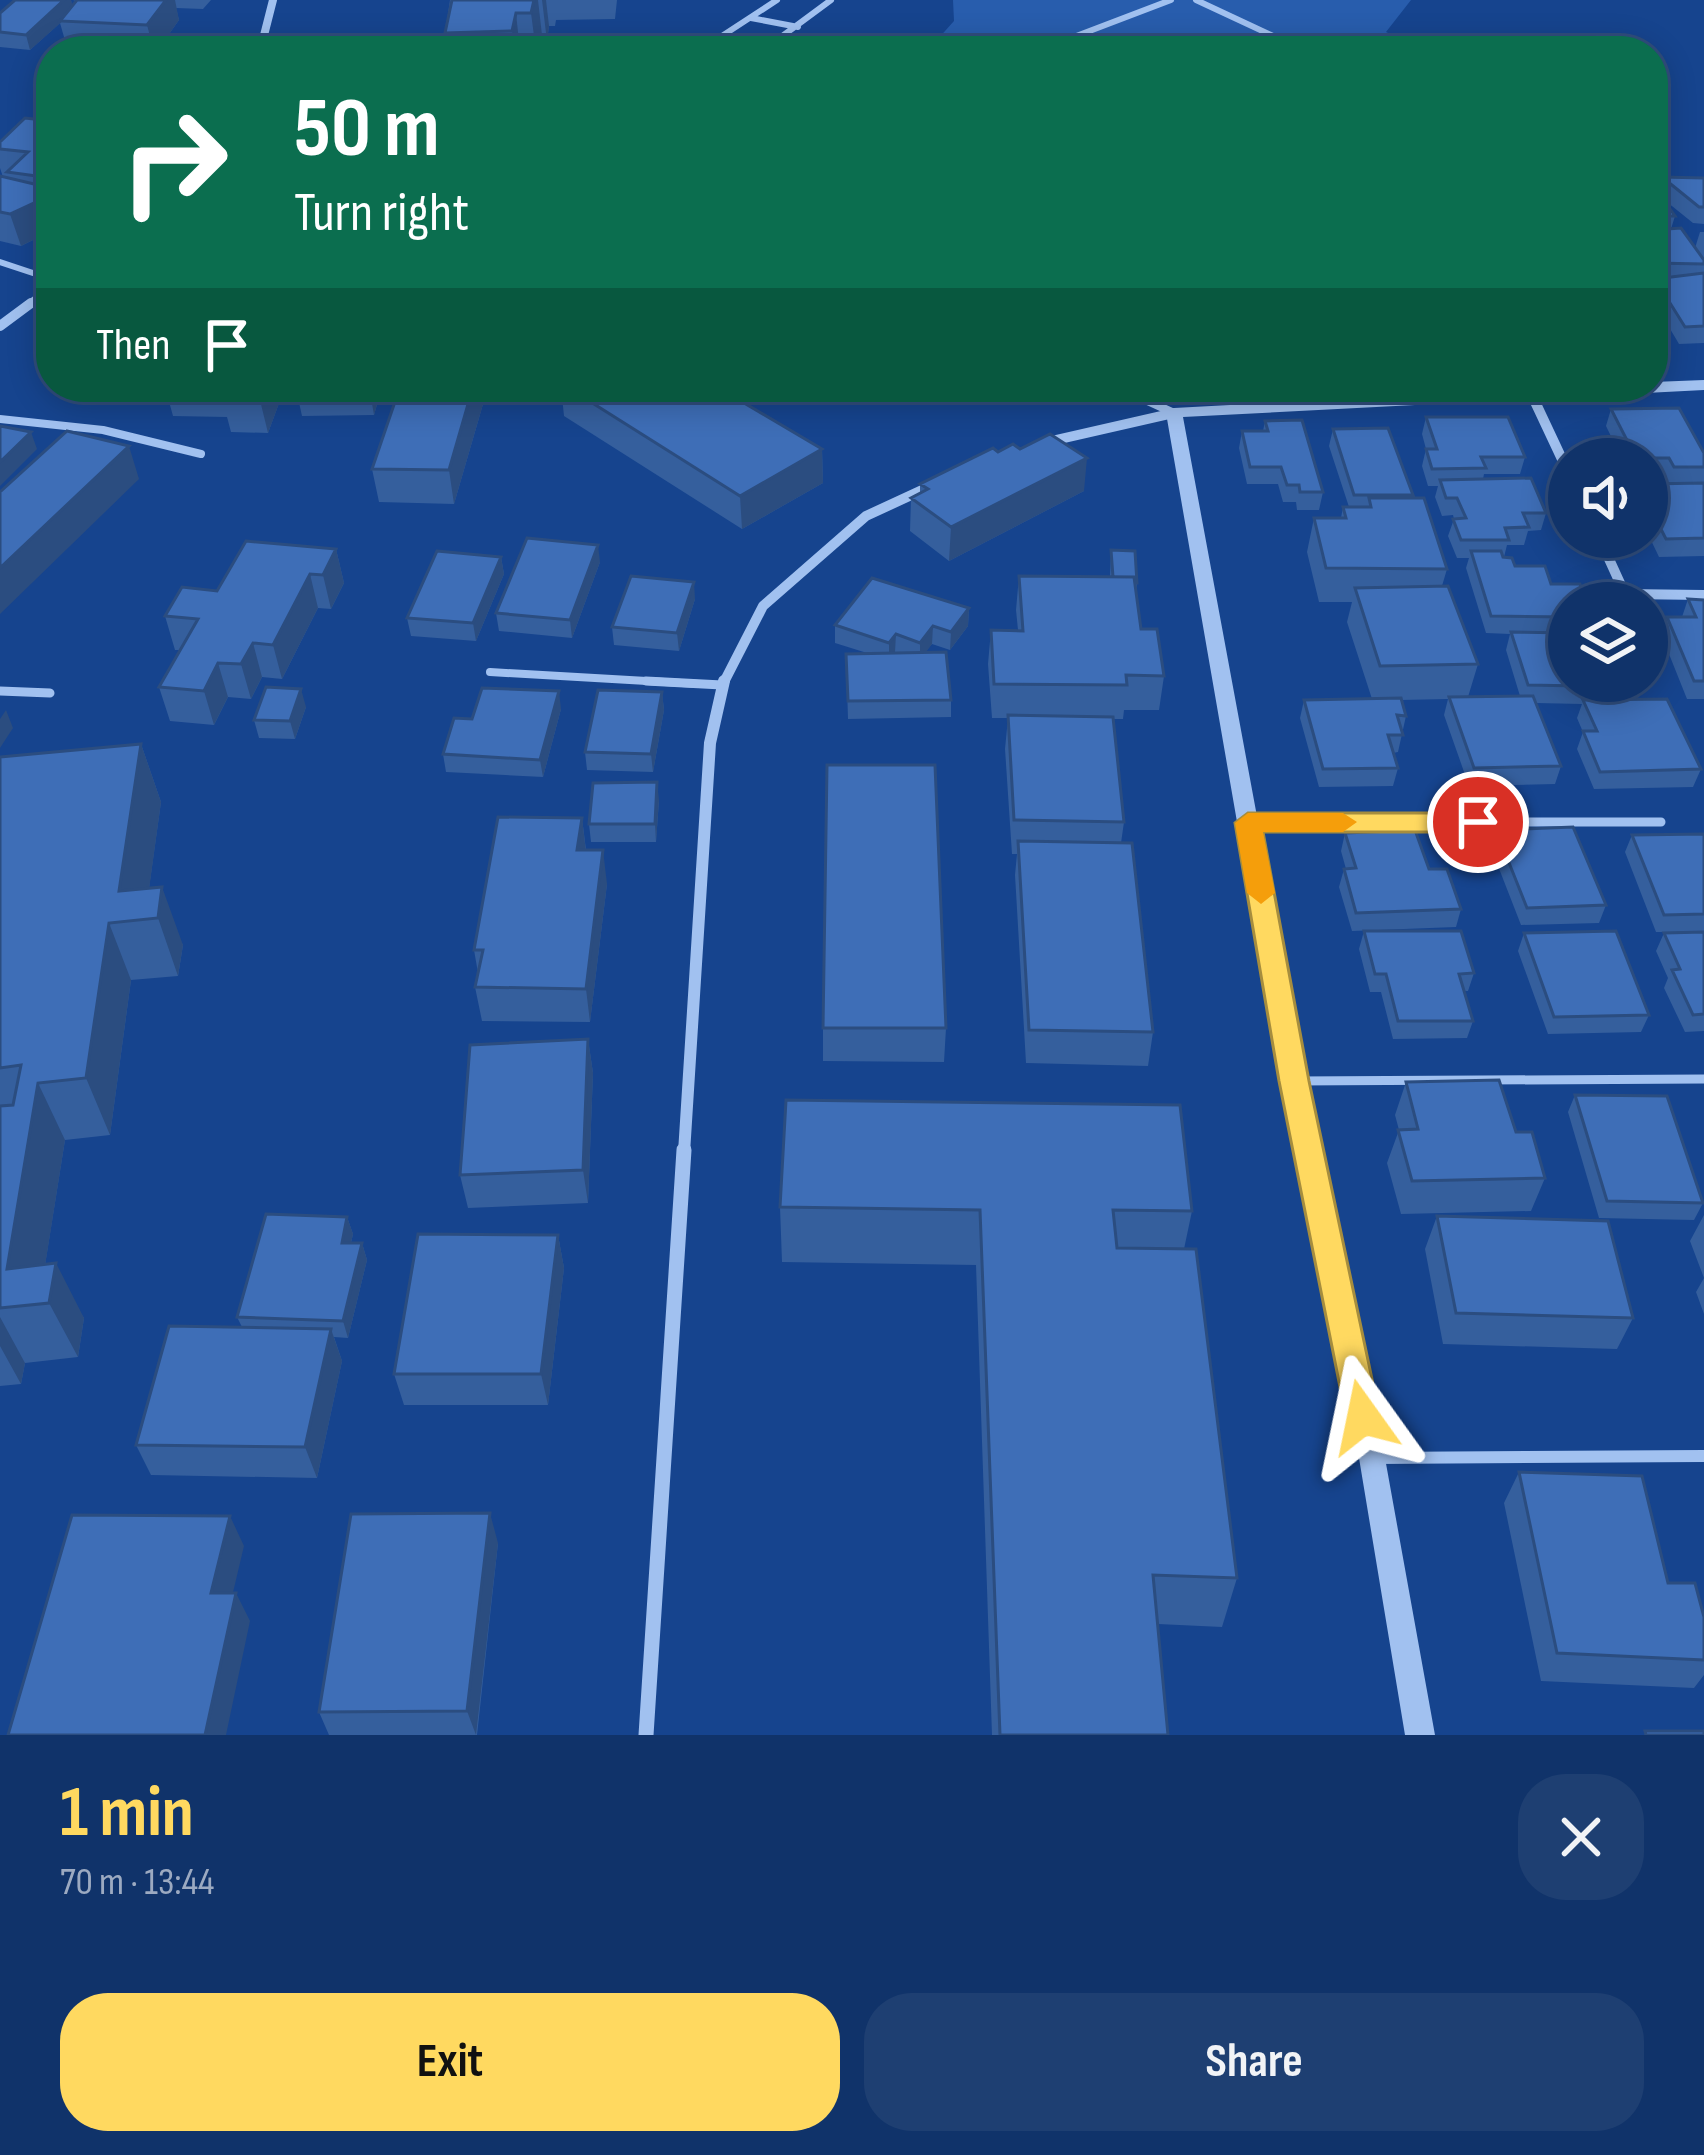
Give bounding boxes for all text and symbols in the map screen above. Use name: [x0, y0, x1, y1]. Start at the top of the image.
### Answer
text: 50 m: [294, 79, 440, 180]
icon: right: [96, 84, 252, 240]
text: Turn right: [294, 181, 469, 246]
icon: arrive: [194, 312, 260, 378]
text: Then: [96, 318, 170, 373]
map controls: [1548, 438, 1668, 702]
button: sound: [1548, 438, 1668, 558]
button: layers: [1548, 582, 1668, 702]
pin: [1427, 771, 1529, 873]
icon: arrive: [1445, 789, 1511, 855]
position arrow: [1300, 1354, 1426, 1480]
text: 1 min: [60, 1770, 194, 1857]
button: close: [1518, 1774, 1644, 1900]
text: 70 m · 13:44: [60, 1859, 214, 1906]
button: Exit: [60, 1993, 840, 2131]
button: Share: [864, 1993, 1644, 2131]

